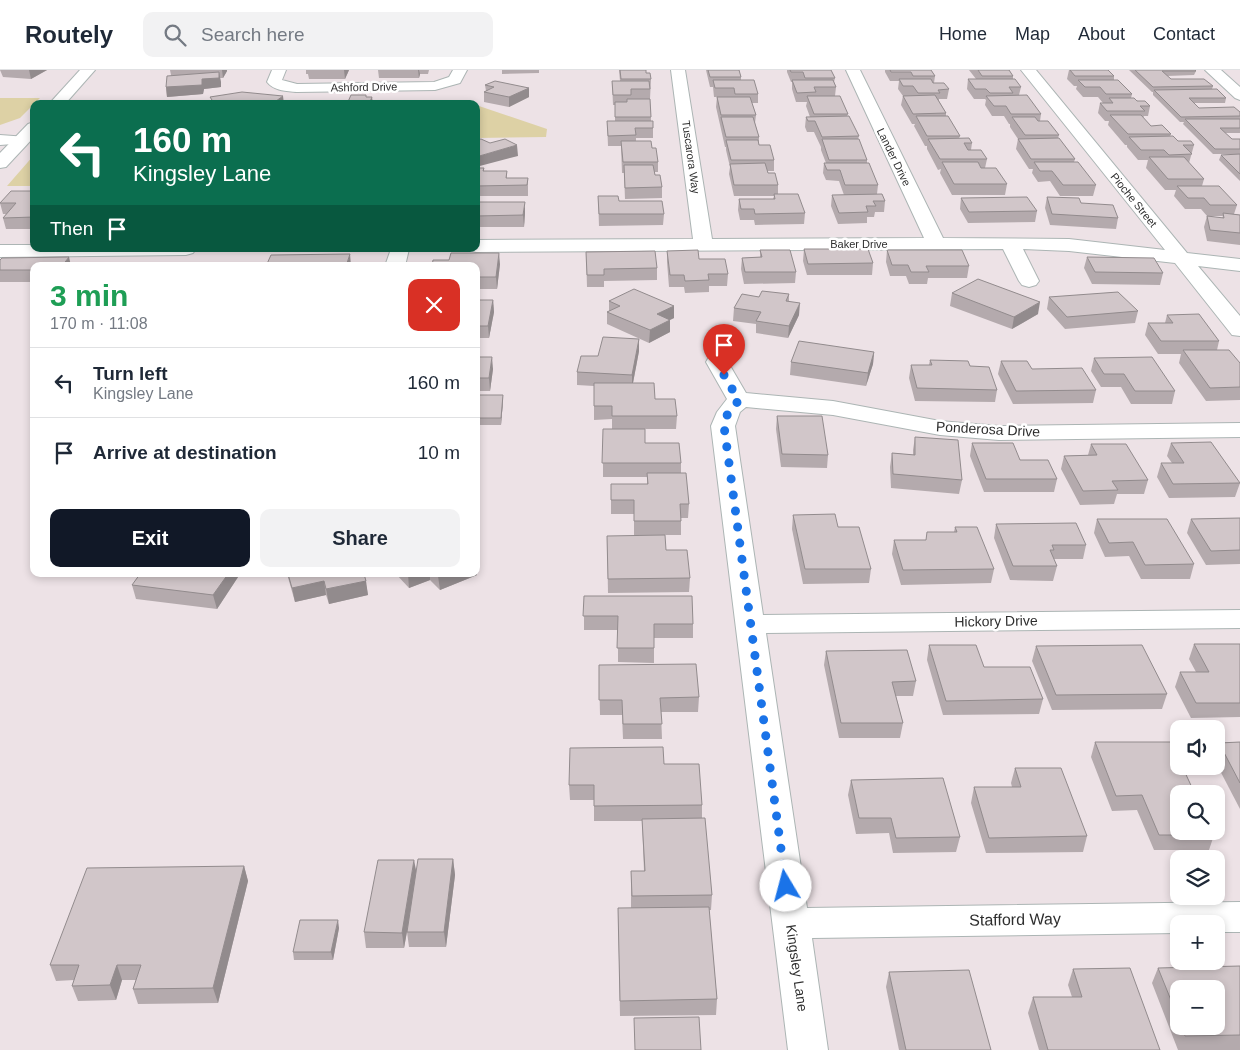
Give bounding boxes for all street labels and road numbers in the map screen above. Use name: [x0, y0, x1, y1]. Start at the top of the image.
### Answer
street label: Ashford Drive: [331, 80, 397, 94]
street label: Tuscarora Way: [680, 120, 702, 195]
street label: Lander Drive: [875, 126, 913, 188]
street label: Pioche Street: [1109, 171, 1159, 229]
street label: Baker Drive: [830, 238, 888, 250]
street label: Ponderosa Drive: [936, 418, 1041, 440]
street label: Hickory Drive: [954, 612, 1038, 630]
street label: Stafford Way: [969, 910, 1061, 929]
street label: Kingsley Lane: [783, 923, 811, 1013]

